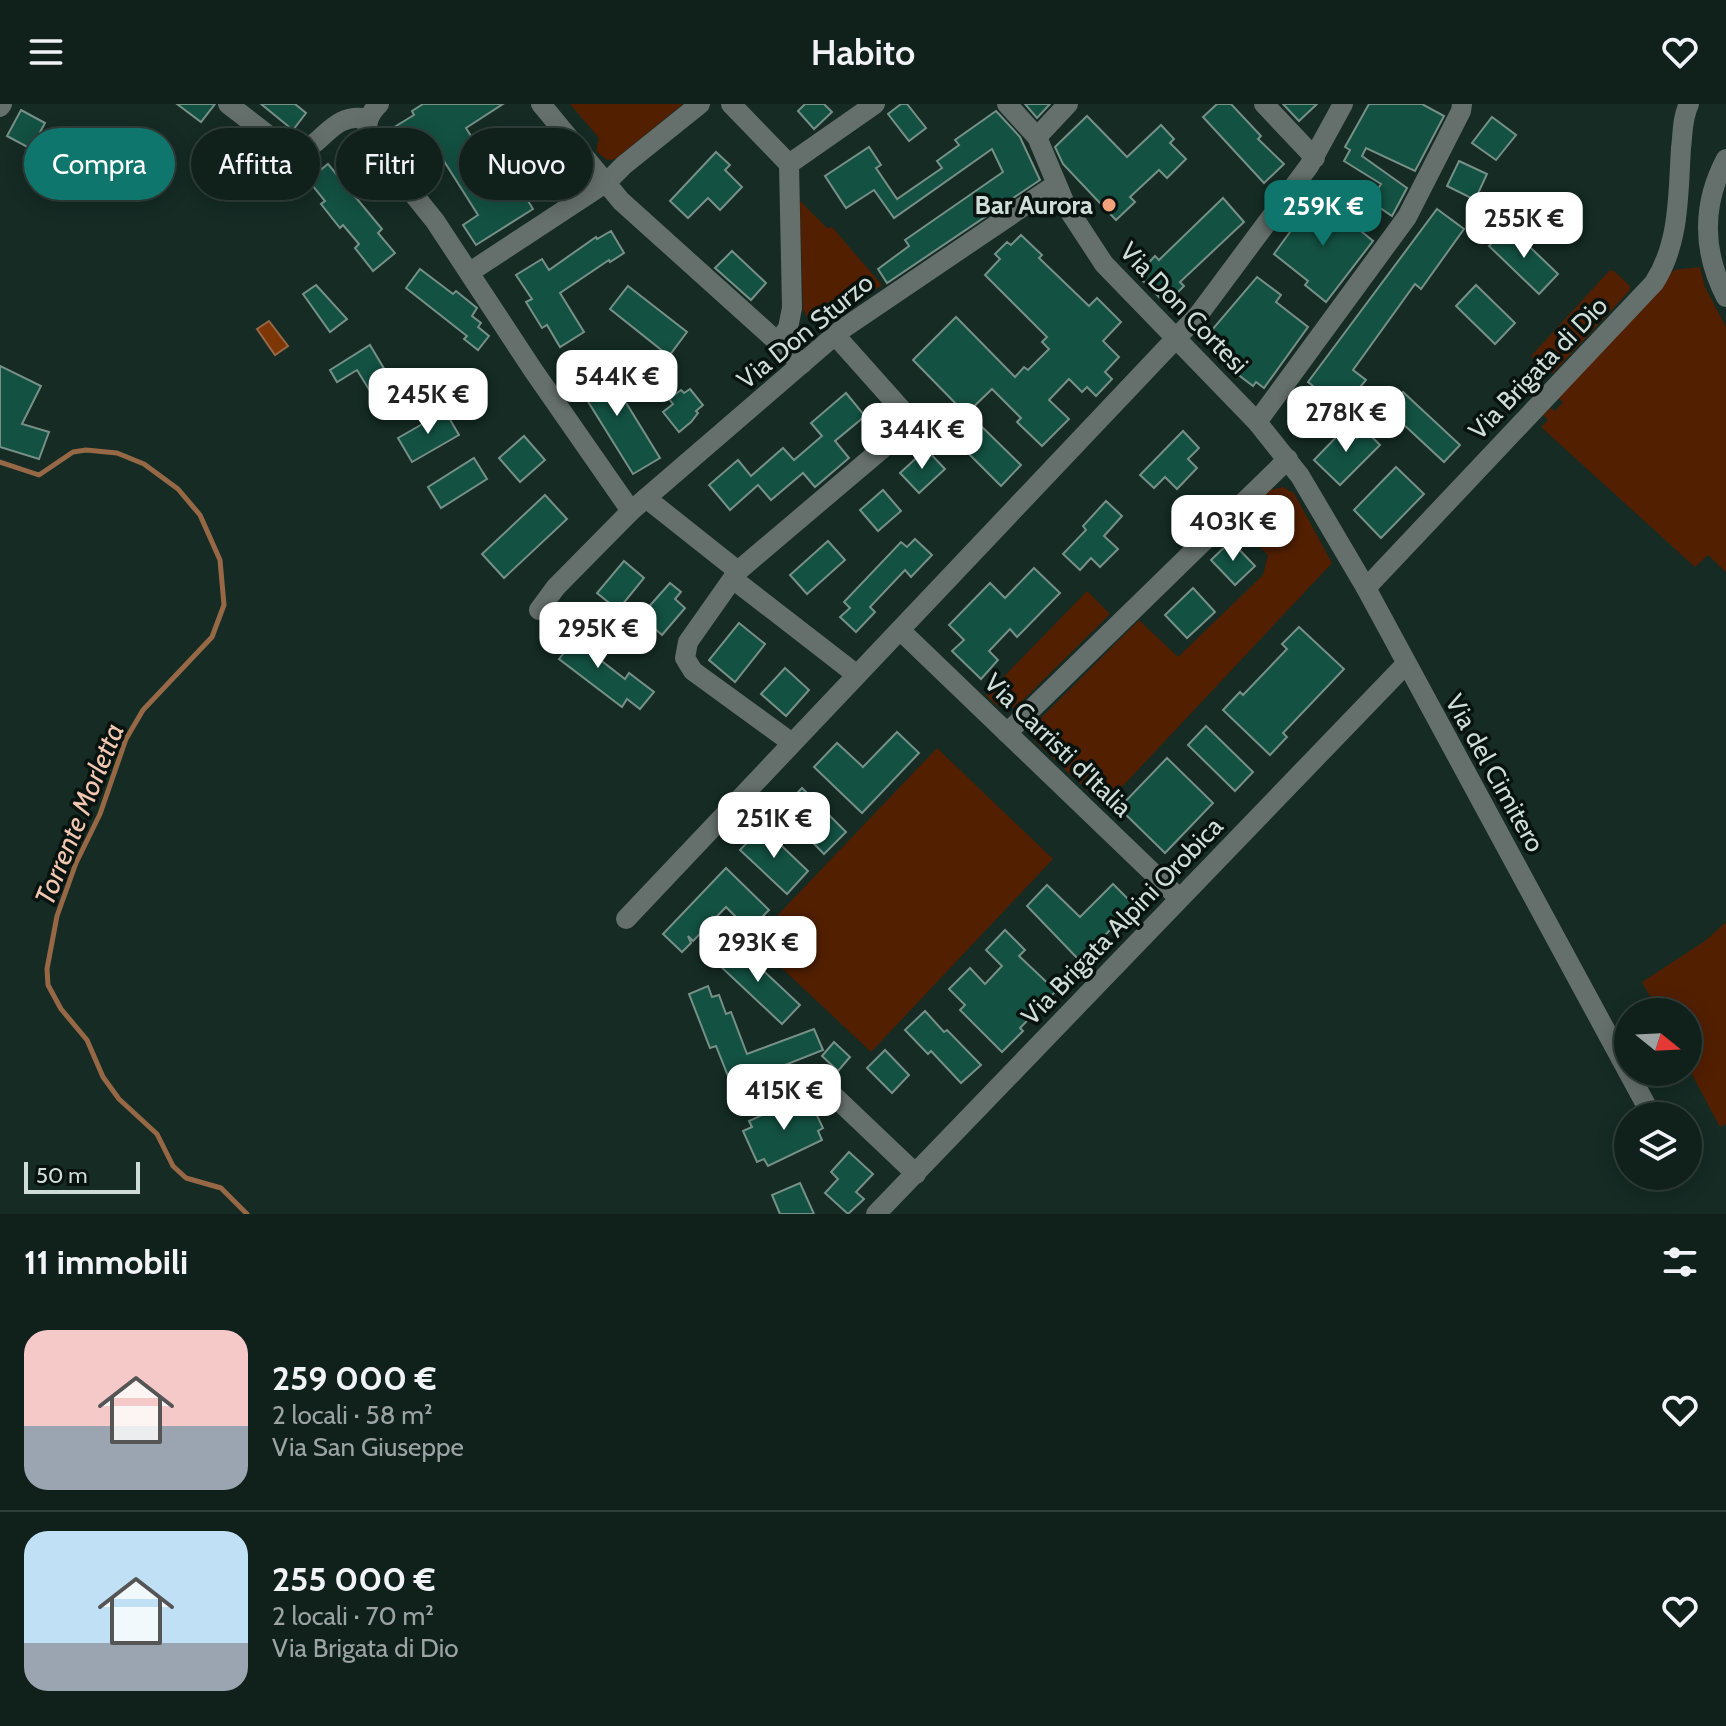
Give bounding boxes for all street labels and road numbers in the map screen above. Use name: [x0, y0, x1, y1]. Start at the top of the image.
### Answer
street label: Via Don Cortesi: [1113, 235, 1255, 381]
street label: Via Don Sturzo: [730, 266, 880, 396]
street label: Via Brigata di Dio: [1462, 290, 1614, 446]
street label: Via Carristi d'Italia: [978, 667, 1139, 824]
street label: Via del Cimitero: [1438, 689, 1552, 857]
street label: Via Brigata Alpini Orobica: [1015, 810, 1230, 1031]

